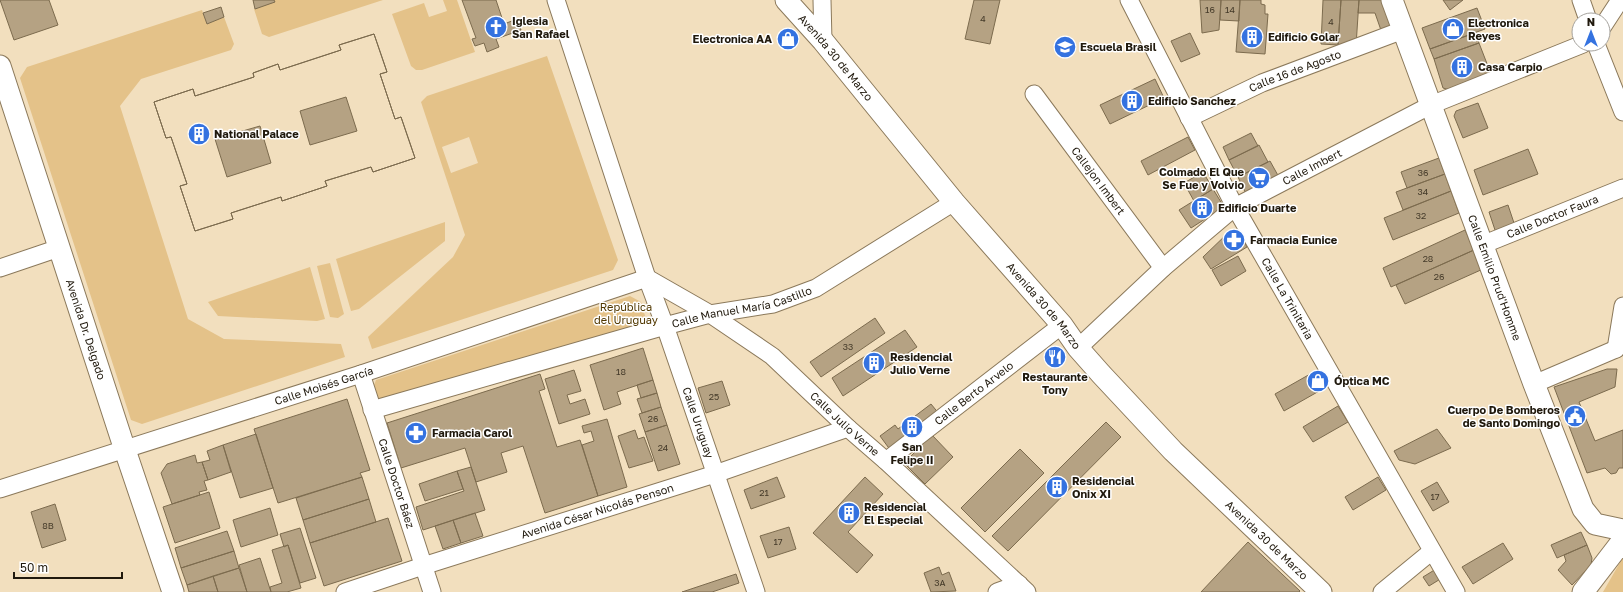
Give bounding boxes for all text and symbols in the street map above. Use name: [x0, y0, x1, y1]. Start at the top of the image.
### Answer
house number: 16: [1205, 4, 1215, 15]
house number: 14: [1225, 4, 1235, 15]
street label: Avenida 30 de Marzo: [796, 11, 876, 103]
north arrow: [1571, 12, 1611, 52]
house number: 4: [980, 13, 986, 24]
church icon: Iglesia San Rafael: [483, 14, 509, 40]
place label: Iglesia San Rafael: [512, 14, 570, 40]
text: N: [1587, 15, 1595, 28]
house number: 4: [1328, 16, 1334, 27]
shop icon: Electronica Reyes: [1440, 16, 1466, 42]
place label: Electronica Reyes: [1468, 16, 1529, 42]
building icon: Edificio Golar: [1239, 24, 1265, 50]
shop icon: Electronica AA: [775, 26, 801, 52]
place label: Edificio Golar: [1268, 30, 1340, 43]
place label: Electronica AA: [693, 32, 772, 45]
school or university icon: Escuela Brasil: [1052, 34, 1078, 60]
place label: Escuela Brasil: [1080, 40, 1157, 53]
street label: Calle 16 de Agosto: [1246, 47, 1343, 94]
building icon: Casa Carpio: [1449, 54, 1475, 80]
place label: Casa Carpio: [1478, 60, 1543, 73]
building icon: Edificio Sanchez: [1119, 88, 1145, 114]
place label: Edificio Sanchez: [1148, 94, 1236, 107]
building icon: National Palace: [186, 121, 212, 147]
place label: National Palace: [214, 127, 299, 140]
street label: Callejon Imbert: [1069, 144, 1128, 217]
street label: Calle Imbert: [1280, 146, 1344, 187]
place label: Colmado El Que Se Fue y Volvio: [1159, 165, 1244, 191]
supermarket icon: Colmado El Que Se Fue y Volvio: [1246, 165, 1272, 191]
house number: 36: [1418, 167, 1428, 178]
house number: 34: [1418, 186, 1429, 197]
street label: Calle Doctor Faura: [1505, 192, 1600, 240]
building icon: Edificio Duarte: [1189, 195, 1215, 221]
place label: Edificio Duarte: [1218, 201, 1297, 214]
house number: 32: [1416, 210, 1426, 221]
street label: Calle Emilio Prud'Homme: [1466, 213, 1524, 342]
pharmacy icon: Farmacia Eunice: [1221, 227, 1247, 253]
place label: Farmacia Eunice: [1250, 233, 1338, 246]
house number: 28: [1423, 253, 1433, 264]
street label: Calle La Trinitaria: [1259, 255, 1316, 341]
street label: Avenida 30 de Marzo: [1004, 260, 1084, 352]
house number: 26: [1434, 271, 1444, 282]
street label: Avenida Dr. Delgado: [64, 277, 109, 382]
street label: Calle Manuel María Castillo: [670, 283, 814, 330]
park label: República del Uruguay: [594, 300, 658, 326]
house number: 33: [843, 341, 853, 352]
restaurant icon: Restaurante Tony: [1042, 344, 1068, 370]
building icon: Residencial Julio Verne: [861, 350, 887, 376]
place label: Residencial Julio Verne: [890, 350, 953, 376]
street label: Calle Berto Arvelo: [931, 358, 1016, 427]
street label: Calle Moisés García: [273, 363, 375, 407]
house number: 18: [616, 366, 626, 377]
shop icon: Óptica MC: [1305, 368, 1331, 394]
place label: Restaurante Tony: [1022, 370, 1088, 396]
place label: Óptica MC: [1334, 374, 1390, 387]
street label: Calle Uruguay: [680, 385, 717, 460]
street label: Calle Julio Verne: [808, 389, 882, 458]
house number: 25: [709, 391, 719, 402]
place label: Cuerpo De Bomberos de Santo Domingo: [1448, 403, 1560, 429]
public building icon: Cuerpo De Bomberos de Santo Domingo: [1562, 403, 1588, 429]
house number: 26: [648, 413, 658, 424]
building icon: San Felipe II: [899, 414, 925, 440]
pharmacy icon: Farmacia Carol: [403, 420, 429, 446]
place label: Farmacia Carol: [432, 426, 512, 439]
street label: Calle Doctor Báez: [376, 437, 418, 530]
place label: San Felipe II: [890, 440, 934, 466]
house number: 24: [658, 442, 669, 453]
building icon: Residencial Onix XI: [1044, 474, 1070, 500]
place label: Residencial Onix XI: [1072, 474, 1135, 500]
street label: Avenida César Nicolás Penson: [519, 480, 675, 541]
house number: 21: [759, 487, 769, 498]
house number: 17: [1430, 491, 1440, 502]
street label: Avenida 30 de Marzo: [1223, 498, 1311, 582]
building icon: Residencial El Especial: [836, 500, 862, 526]
place label: Residencial El Especial: [864, 500, 927, 526]
house number: 8B: [42, 520, 54, 531]
house number: 17: [773, 536, 783, 547]
scale bar: [14, 554, 122, 580]
text: 50 m: [20, 560, 48, 575]
house number: 3A: [934, 577, 946, 588]

